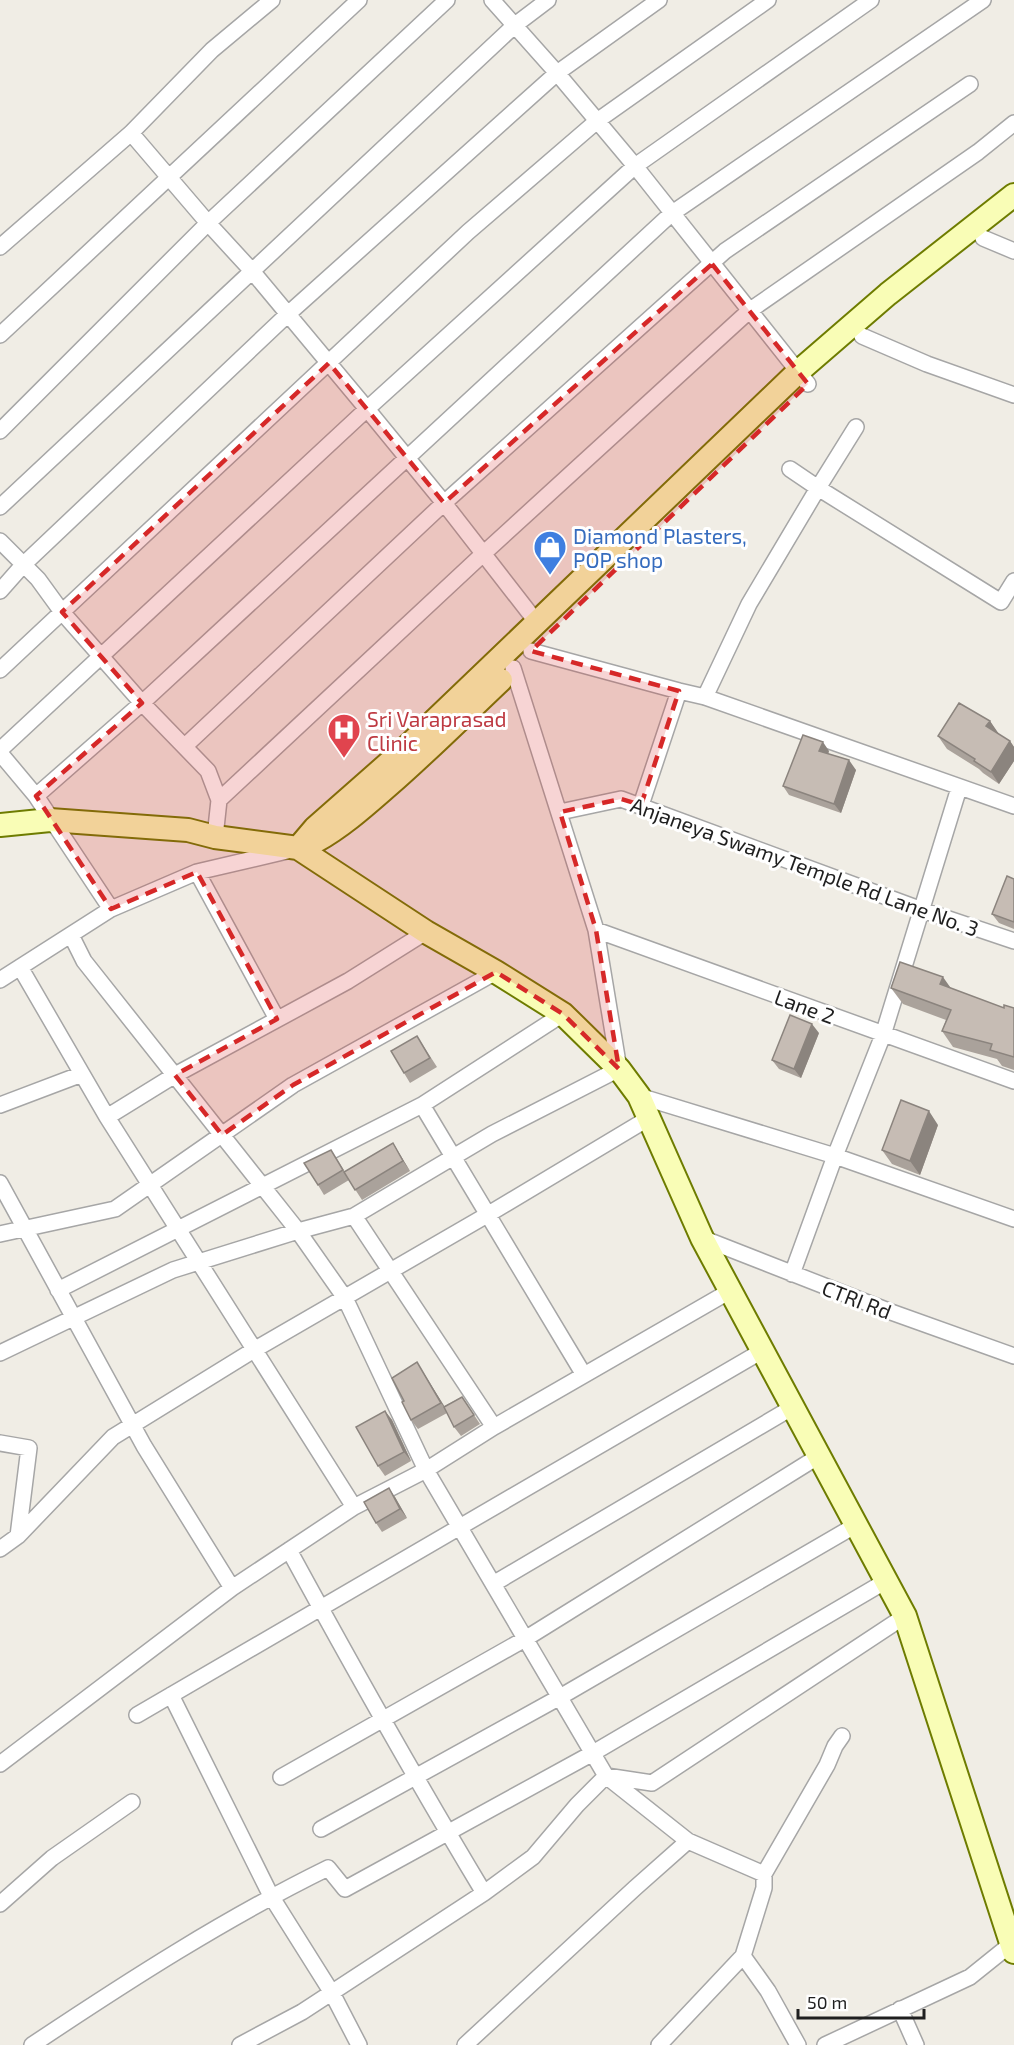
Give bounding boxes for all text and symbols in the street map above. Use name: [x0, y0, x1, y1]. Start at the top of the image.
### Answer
place label: Diamond Plasters, POP shop: [573, 523, 747, 572]
shop icon: Diamond Plasters, POP shop: [532, 529, 568, 576]
place label: Sri Varaprasad Clinic: [367, 706, 507, 755]
hospital icon: Sri Varaprasad Clinic: [326, 712, 362, 759]
street label: Anjaneya Swamy Temple Rd Lane No. 3: [627, 791, 982, 942]
street label: Lane 2: [771, 984, 839, 1028]
street label: CTRI Rd: [819, 1274, 895, 1324]
scale bar: [798, 1982, 924, 2020]
text: 50 m: [807, 1991, 847, 2013]

